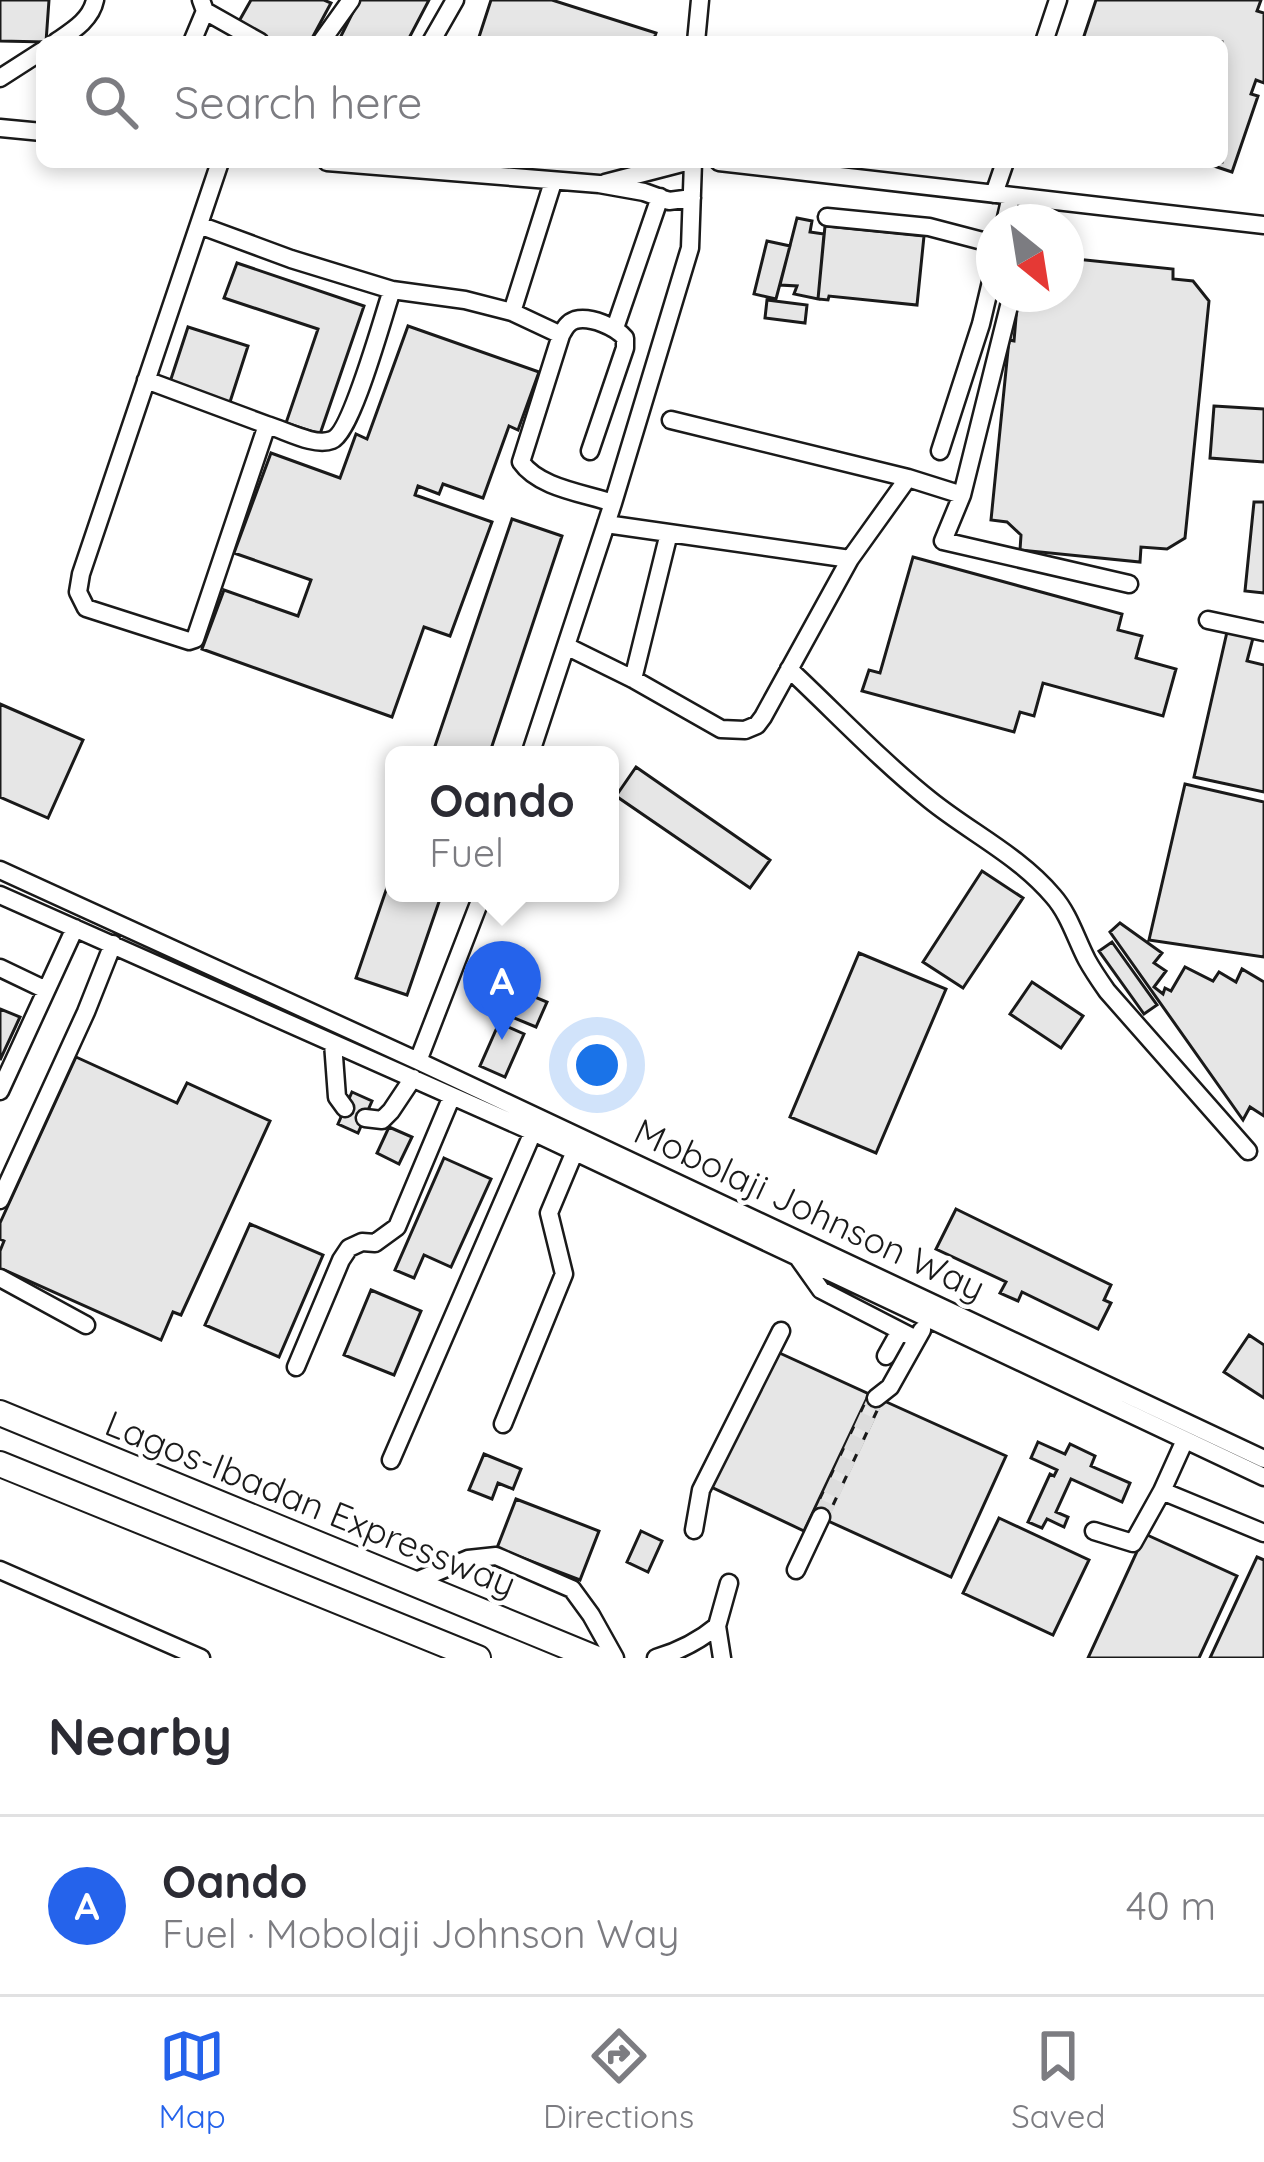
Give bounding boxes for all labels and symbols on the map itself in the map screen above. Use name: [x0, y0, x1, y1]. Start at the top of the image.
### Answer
north arrow: [976, 204, 1084, 312]
pin: A: [463, 941, 541, 1040]
your location: [567, 1035, 627, 1095]
street label: Mobolaji Johnson Way: [627, 1108, 993, 1310]
street label: Lagos-Ibadan Expressway: [99, 1400, 523, 1606]

